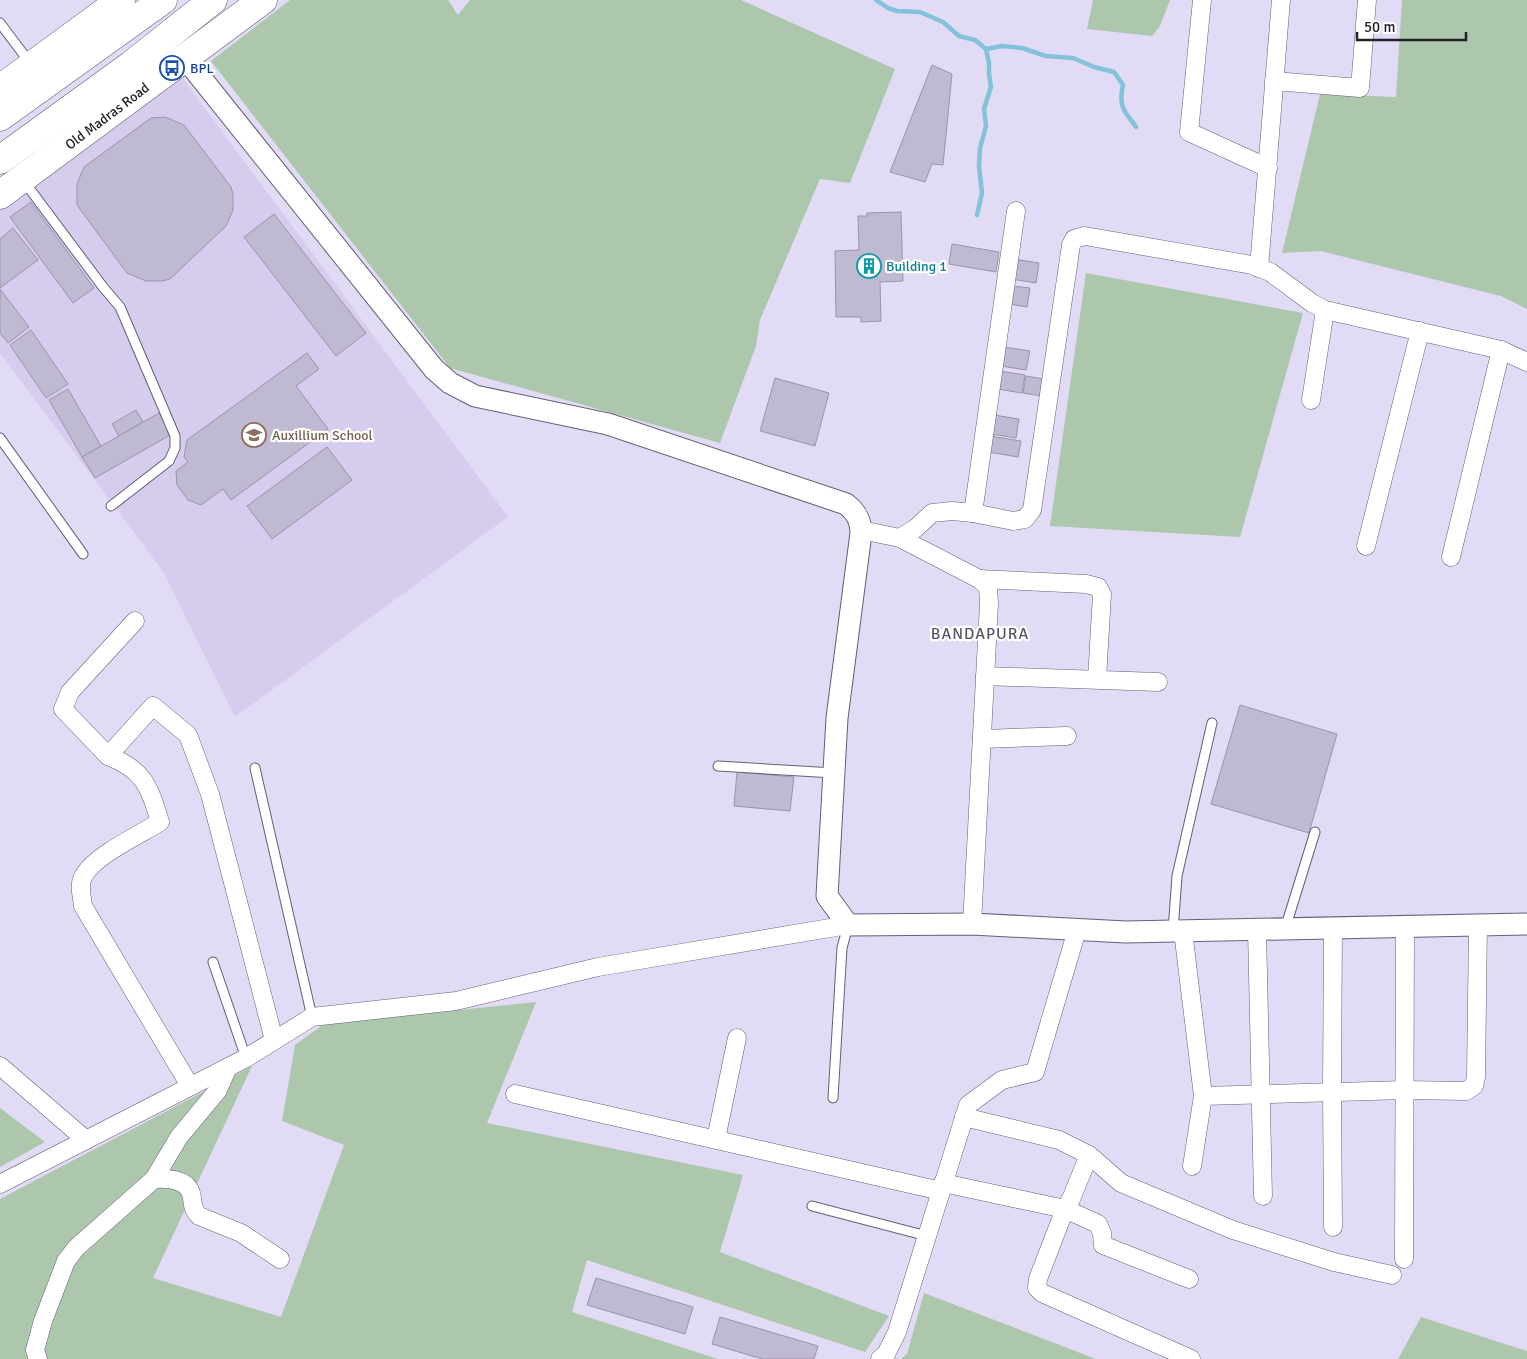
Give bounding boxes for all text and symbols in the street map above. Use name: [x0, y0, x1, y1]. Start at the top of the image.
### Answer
scale bar: [1357, 10, 1466, 42]
text: 50 m: [1364, 18, 1395, 36]
bus stop icon: BPL: [159, 55, 185, 81]
place label: BPL: [190, 60, 214, 77]
street label: Old Madras Road: [62, 79, 153, 154]
building icon: Building 1: [856, 253, 882, 279]
place label: Building 1: [886, 258, 947, 275]
school or university icon: Auxillium School: [241, 422, 267, 448]
place label: Auxillium School: [272, 427, 373, 444]
district label: BANDAPURA: [931, 624, 1029, 644]

